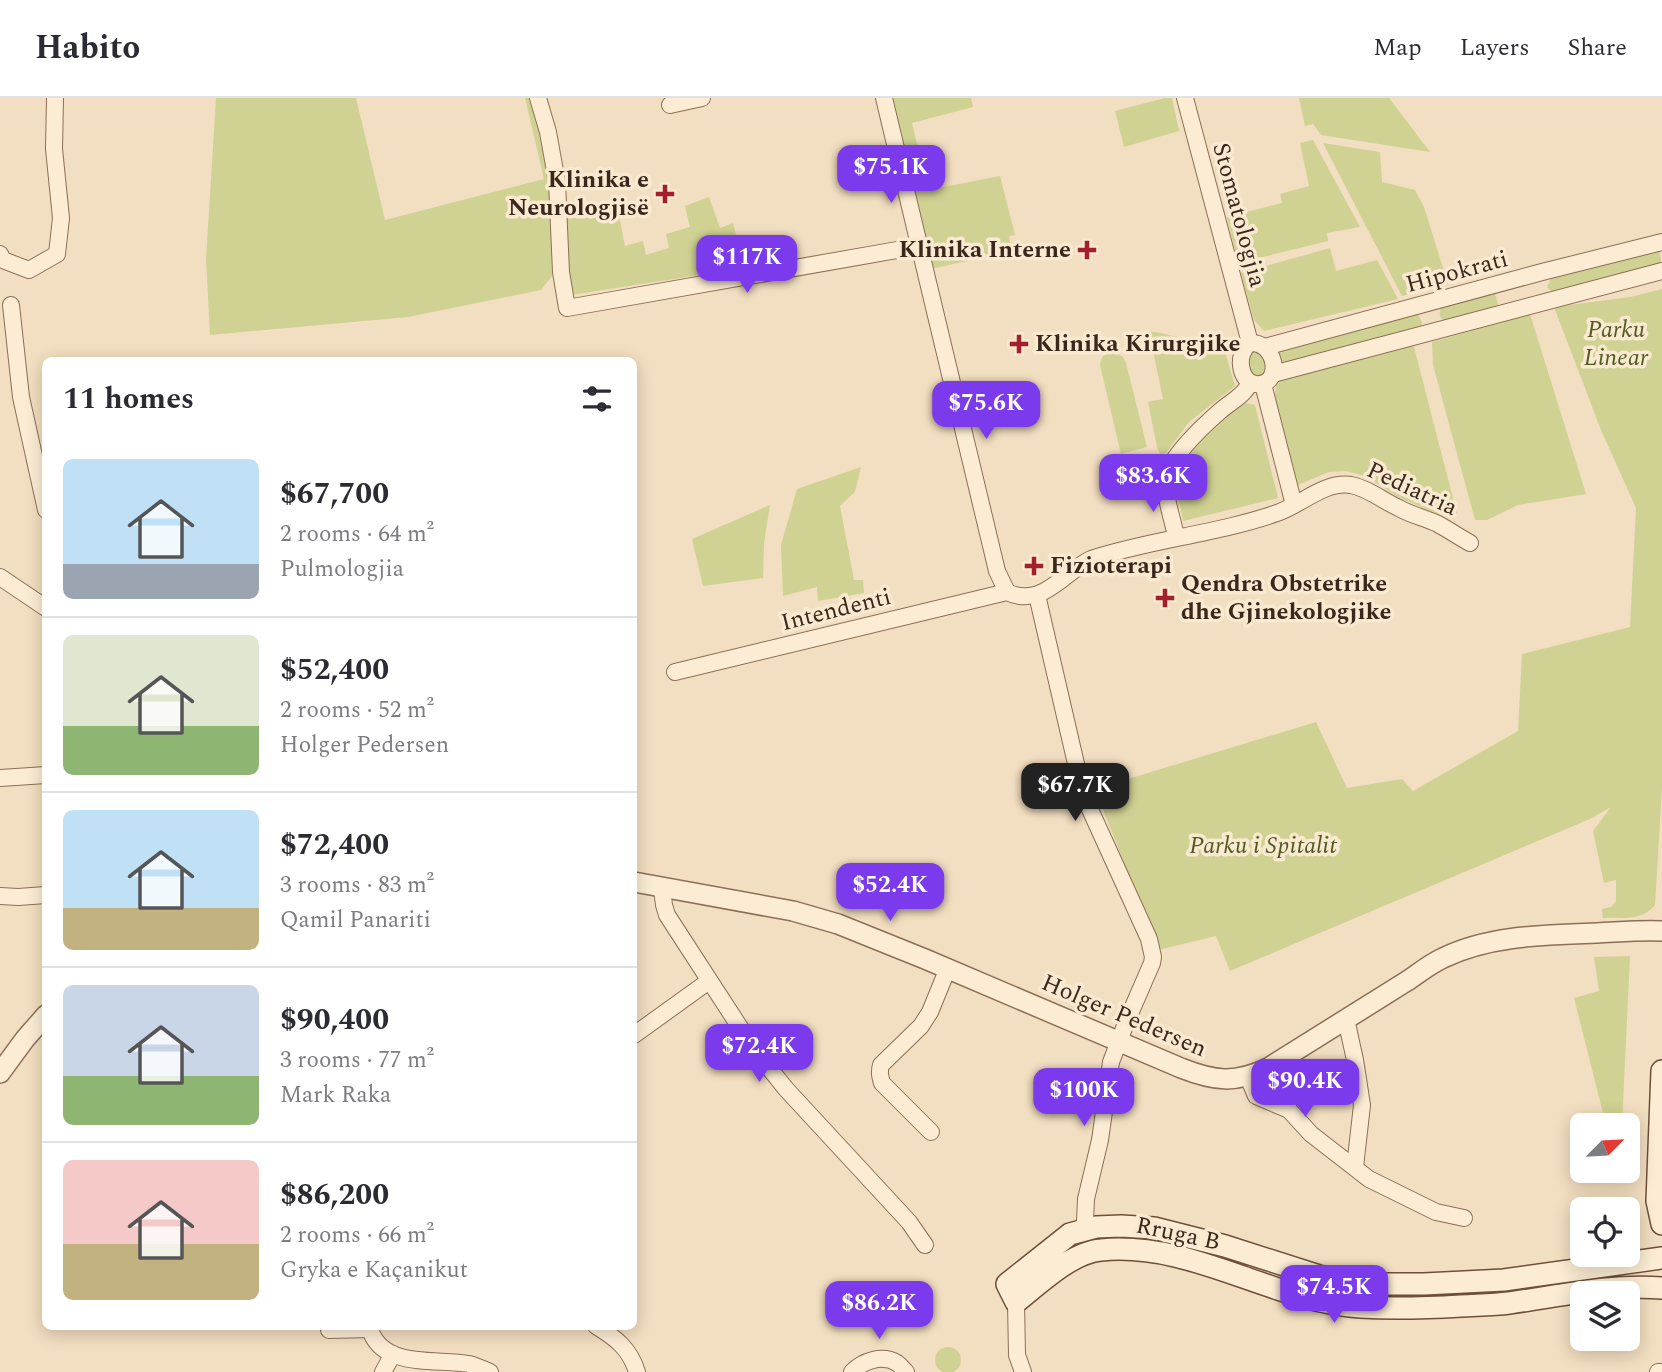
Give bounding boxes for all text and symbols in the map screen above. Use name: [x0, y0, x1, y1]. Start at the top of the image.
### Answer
text: Habito: [35, 23, 140, 73]
text: Map: [1373, 30, 1422, 66]
text: Layers: [1460, 30, 1530, 66]
text: Share: [1568, 30, 1627, 66]
street label: Stomatologjia: [1202, 139, 1276, 291]
pin: $75.1K: [834, 146, 948, 205]
text: $75.1K: [853, 150, 929, 185]
place label: Klinika e Neurologjisë: [508, 162, 649, 226]
marker: Klinika e Neurologjisë: [655, 184, 675, 204]
place label: Klinika Interne: [899, 232, 1071, 268]
pin: $117K: [698, 236, 796, 295]
text: $117K: [712, 240, 782, 275]
marker: Klinika Interne: [1077, 240, 1097, 260]
street label: Hipokrati: [1402, 241, 1512, 303]
park label: Parku Linear: [1584, 312, 1649, 376]
place label: Klinika Kirurgjike: [1035, 326, 1240, 362]
marker: Klinika Kirurgjike: [1009, 334, 1029, 354]
text: 11 homes: [63, 376, 194, 422]
icon: filters: [578, 380, 616, 418]
pin: $75.6K: [929, 382, 1043, 441]
text: $75.6K: [948, 386, 1024, 421]
street label: Pediatria: [1361, 452, 1464, 526]
pin: $83.6K: [1096, 454, 1210, 514]
text: $83.6K: [1115, 459, 1191, 494]
text: $67,700: [280, 471, 389, 517]
icon: home: [119, 487, 203, 571]
text: 2 rooms · 64 m²: [280, 517, 434, 552]
place label: Fizioterapi: [1050, 548, 1172, 584]
text: Pulmologjia: [280, 552, 404, 587]
marker: Fizioterapi: [1024, 556, 1044, 576]
place label: Qendra Obstetrike dhe Gjinekologjike: [1181, 566, 1391, 630]
street label: Intendenti: [777, 579, 895, 641]
marker: Qendra Obstetrike dhe Gjinekologjike: [1155, 588, 1175, 608]
text: $52,400: [280, 647, 389, 693]
icon: home: [119, 663, 203, 747]
text: 2 rooms · 52 m²: [280, 693, 434, 728]
text: Holger Pedersen: [280, 728, 449, 763]
pin: $67.7K: [1018, 764, 1132, 823]
text: $67.7K: [1037, 768, 1113, 803]
text: $72,400: [280, 822, 389, 868]
park label: Parku i Spitalit: [1189, 828, 1337, 864]
icon: home: [119, 838, 203, 922]
pin: $52.4K: [833, 864, 947, 923]
text: 3 rooms · 83 m²: [280, 868, 434, 903]
text: $52.4K: [852, 868, 928, 903]
text: Qamil Panariti: [280, 903, 431, 938]
street label: Holger Pedersen: [1036, 965, 1212, 1067]
text: $90,400: [280, 997, 389, 1043]
icon: home: [119, 1013, 203, 1097]
pin: $72.4K: [702, 1024, 816, 1084]
text: $72.4K: [721, 1029, 797, 1064]
text: 3 rooms · 77 m²: [280, 1043, 434, 1078]
pin: $90.4K: [1248, 1060, 1362, 1119]
text: $90.4K: [1267, 1064, 1343, 1099]
pin: $100K: [1035, 1068, 1133, 1128]
text: $100K: [1049, 1073, 1119, 1108]
text: Mark Raka: [280, 1078, 391, 1113]
north arrow: [1570, 1113, 1640, 1183]
map controls: [1570, 1113, 1640, 1351]
text: $86,200: [280, 1172, 389, 1218]
icon: home: [119, 1188, 203, 1272]
button: locate: [1570, 1197, 1640, 1267]
street label: Rruga B: [1133, 1208, 1223, 1260]
text: 2 rooms · 66 m²: [280, 1218, 434, 1253]
text: Gryka e Kaçanikut: [280, 1253, 468, 1288]
pin: $74.5K: [1277, 1266, 1391, 1325]
text: $74.5K: [1296, 1270, 1372, 1305]
button: layers: [1570, 1281, 1640, 1351]
pin: $86.2K: [822, 1282, 936, 1341]
text: $86.2K: [841, 1286, 917, 1321]

